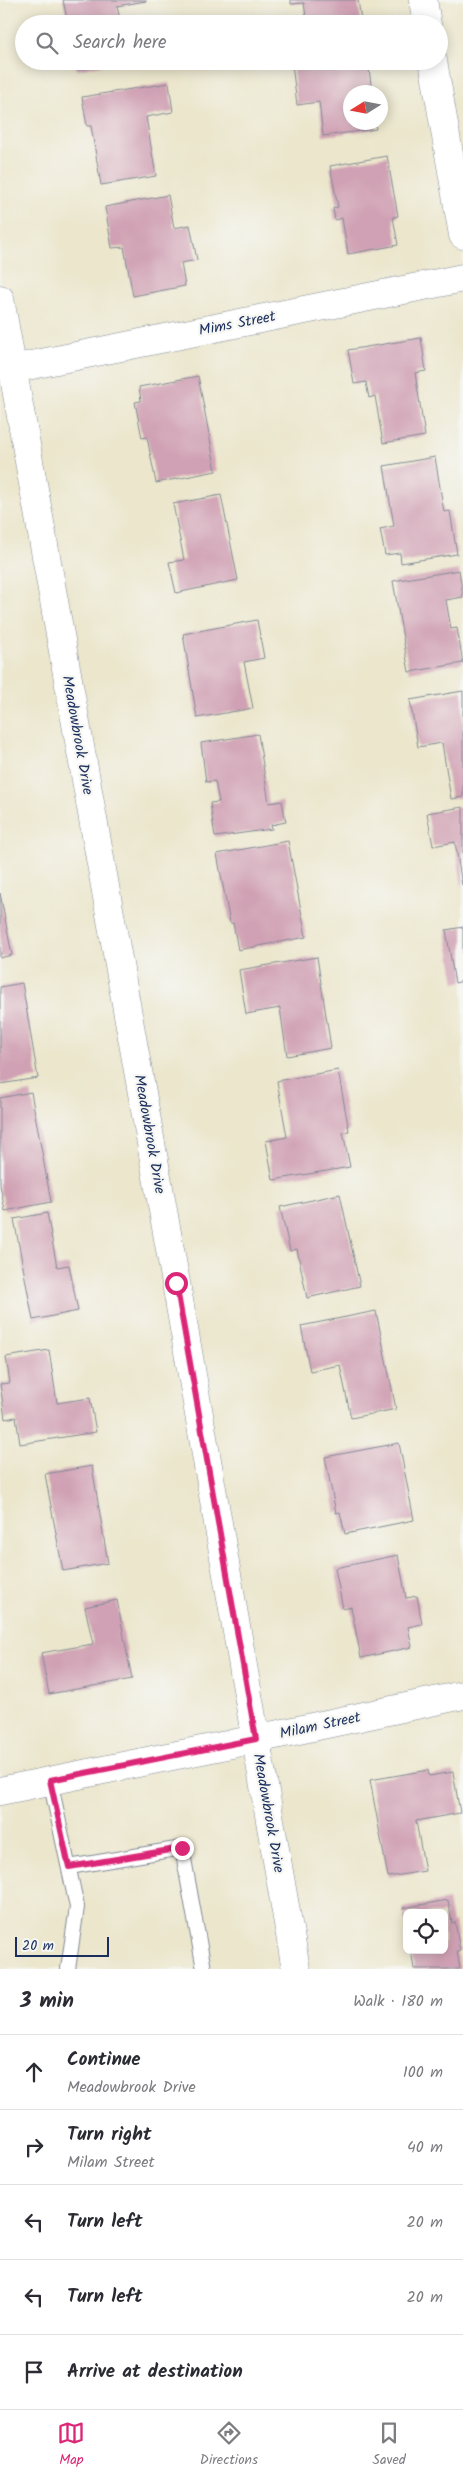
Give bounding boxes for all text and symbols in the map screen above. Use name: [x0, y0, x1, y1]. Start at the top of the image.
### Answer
search box: [15, 15, 448, 70]
text: Search here: [73, 28, 167, 58]
icon: search: [33, 29, 61, 57]
north arrow: [343, 85, 388, 130]
street label: Mims Street: [197, 305, 278, 343]
street label: Meadowbrook Drive: [55, 674, 99, 797]
street label: Meadowbrook Drive: [127, 1073, 171, 1196]
route start: [165, 1272, 188, 1295]
street label: Milam Street: [278, 1706, 363, 1746]
street label: Meadowbrook Drive: [246, 1752, 290, 1875]
route end: [171, 1837, 194, 1860]
map controls: [403, 1909, 448, 1954]
button: locate: [403, 1909, 448, 1954]
scale bar: [15, 1934, 109, 1957]
text: 20 m: [22, 1935, 54, 1957]
text: 3 min: [20, 1985, 74, 2018]
text: Walk · 180 m: [353, 1989, 443, 2014]
text: Continue: [67, 2045, 140, 2075]
icon: ahead: [20, 2058, 48, 2086]
text: 100 m: [403, 2060, 443, 2085]
text: Meadowbrook Drive: [67, 2075, 196, 2100]
text: Turn right: [67, 2120, 152, 2150]
icon: right: [20, 2133, 48, 2161]
text: 40 m: [407, 2135, 443, 2160]
text: Milam Street: [67, 2150, 155, 2175]
text: Turn left: [67, 2207, 142, 2237]
icon: left: [20, 2208, 48, 2236]
text: 20 m: [407, 2210, 443, 2235]
text: Turn left: [67, 2282, 142, 2312]
icon: left: [20, 2283, 48, 2311]
text: 20 m: [407, 2285, 443, 2310]
text: Arrive at destination: [67, 2357, 243, 2387]
icon: arrive: [20, 2358, 48, 2386]
tab: Map: [57, 2419, 85, 2471]
tab: Directions: [200, 2419, 258, 2471]
tab: Saved: [372, 2419, 406, 2471]

